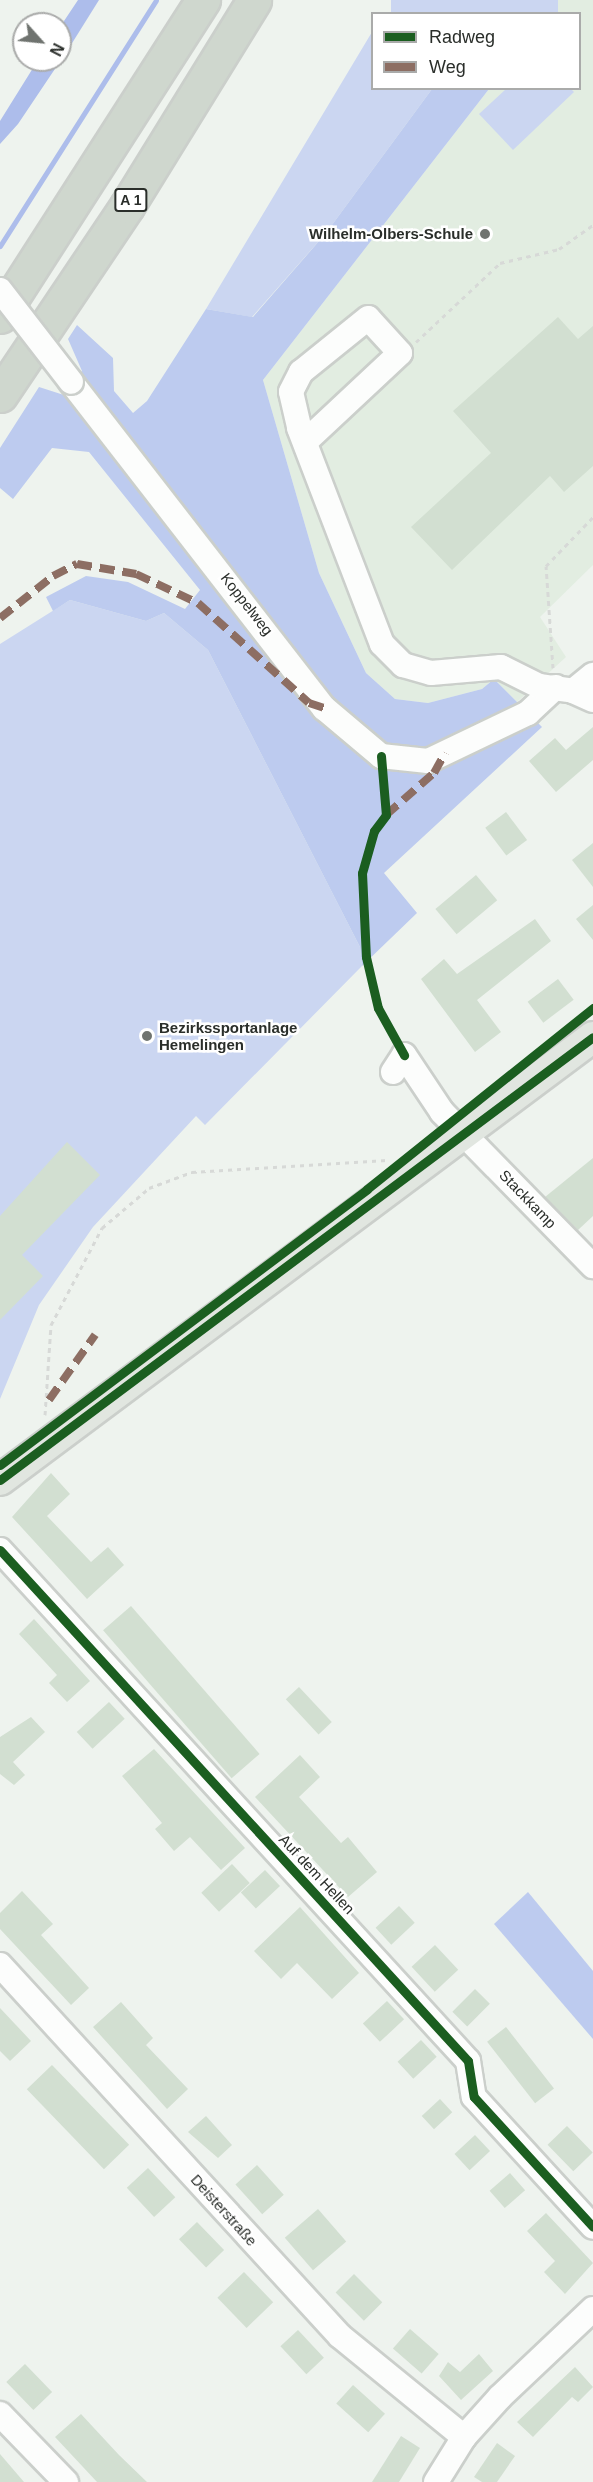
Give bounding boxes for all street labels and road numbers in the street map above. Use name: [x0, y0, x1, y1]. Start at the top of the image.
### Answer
road number: A 1: [113, 189, 149, 211]
street label: Koppelweg: [217, 569, 277, 639]
street label: Stackkamp: [496, 1166, 560, 1232]
street label: Auf dem Hellen: [275, 1830, 359, 1918]
street label: Deisterstraße: [187, 2171, 261, 2249]

